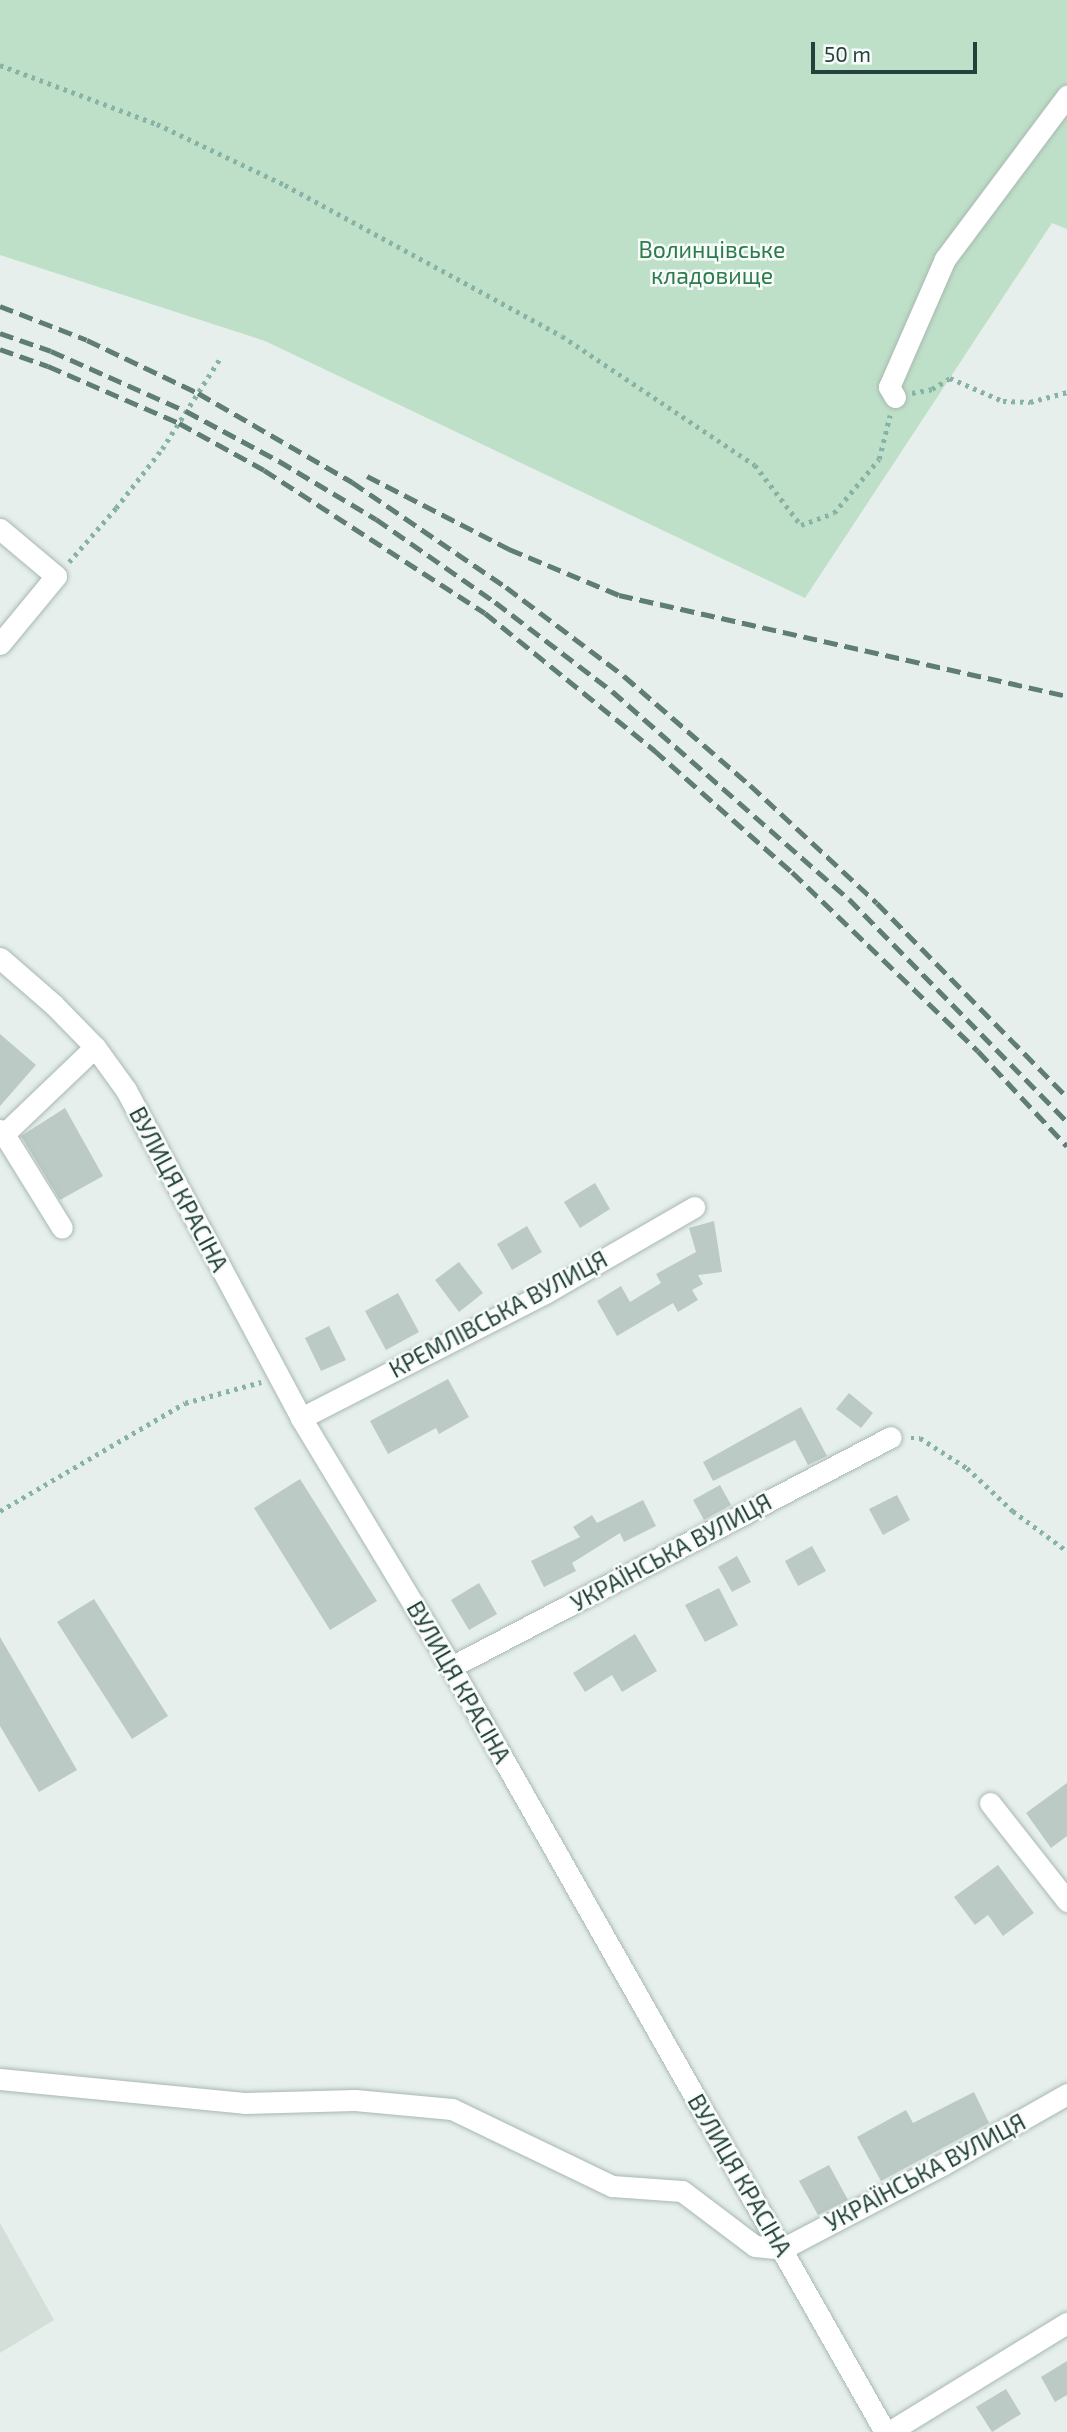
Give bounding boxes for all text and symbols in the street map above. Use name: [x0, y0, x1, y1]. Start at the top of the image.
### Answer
scale bar: [815, 28, 981, 72]
text: 50 m: [824, 41, 871, 66]
park label: Волинцівське кладовище: [638, 235, 786, 289]
street label: ВУЛИЦЯ КРАСІНА: [124, 1102, 234, 1276]
street label: КРЕМЛІВСЬКА ВУЛИЦЯ: [384, 1245, 612, 1383]
street label: УКРАЇНСЬКА ВУЛИЦЯ: [566, 1487, 776, 1617]
street label: ВУЛИЦЯ КРАСІНА: [401, 1596, 517, 1768]
street label: ВУЛИЦЯ КРАСІНА: [682, 2089, 798, 2261]
street label: УКРАЇНСЬКА ВУЛИЦЯ: [820, 2107, 1030, 2237]

